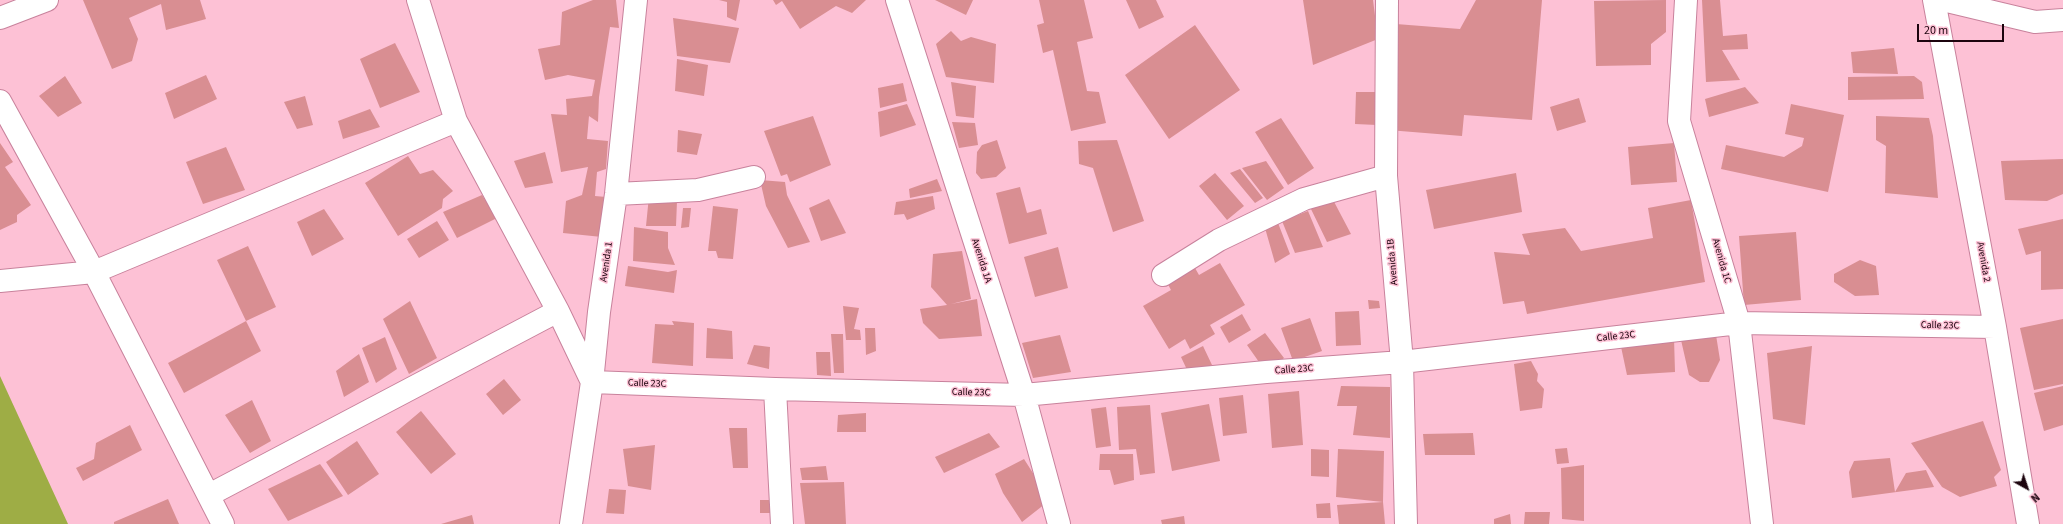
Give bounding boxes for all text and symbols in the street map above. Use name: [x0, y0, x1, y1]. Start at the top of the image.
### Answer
scale bar: [1919, 16, 2006, 42]
text: 20 m: [1924, 22, 1948, 39]
street label: Avenida 1A: [968, 237, 994, 285]
street label: Avenida 1C: [1709, 237, 1733, 285]
street label: Avenida 1B: [1385, 238, 1401, 286]
street label: Avenida 1: [598, 241, 616, 283]
street label: Avenida 2: [1974, 241, 1992, 283]
street label: Calle 23C: [1921, 320, 1959, 332]
street label: Calle 23C: [1596, 329, 1636, 345]
street label: Calle 23C: [1274, 363, 1314, 377]
street label: Calle 23C: [628, 377, 666, 391]
street label: Calle 23C: [952, 387, 990, 399]
north arrow: [2007, 468, 2047, 508]
text: N: [2027, 489, 2043, 506]

